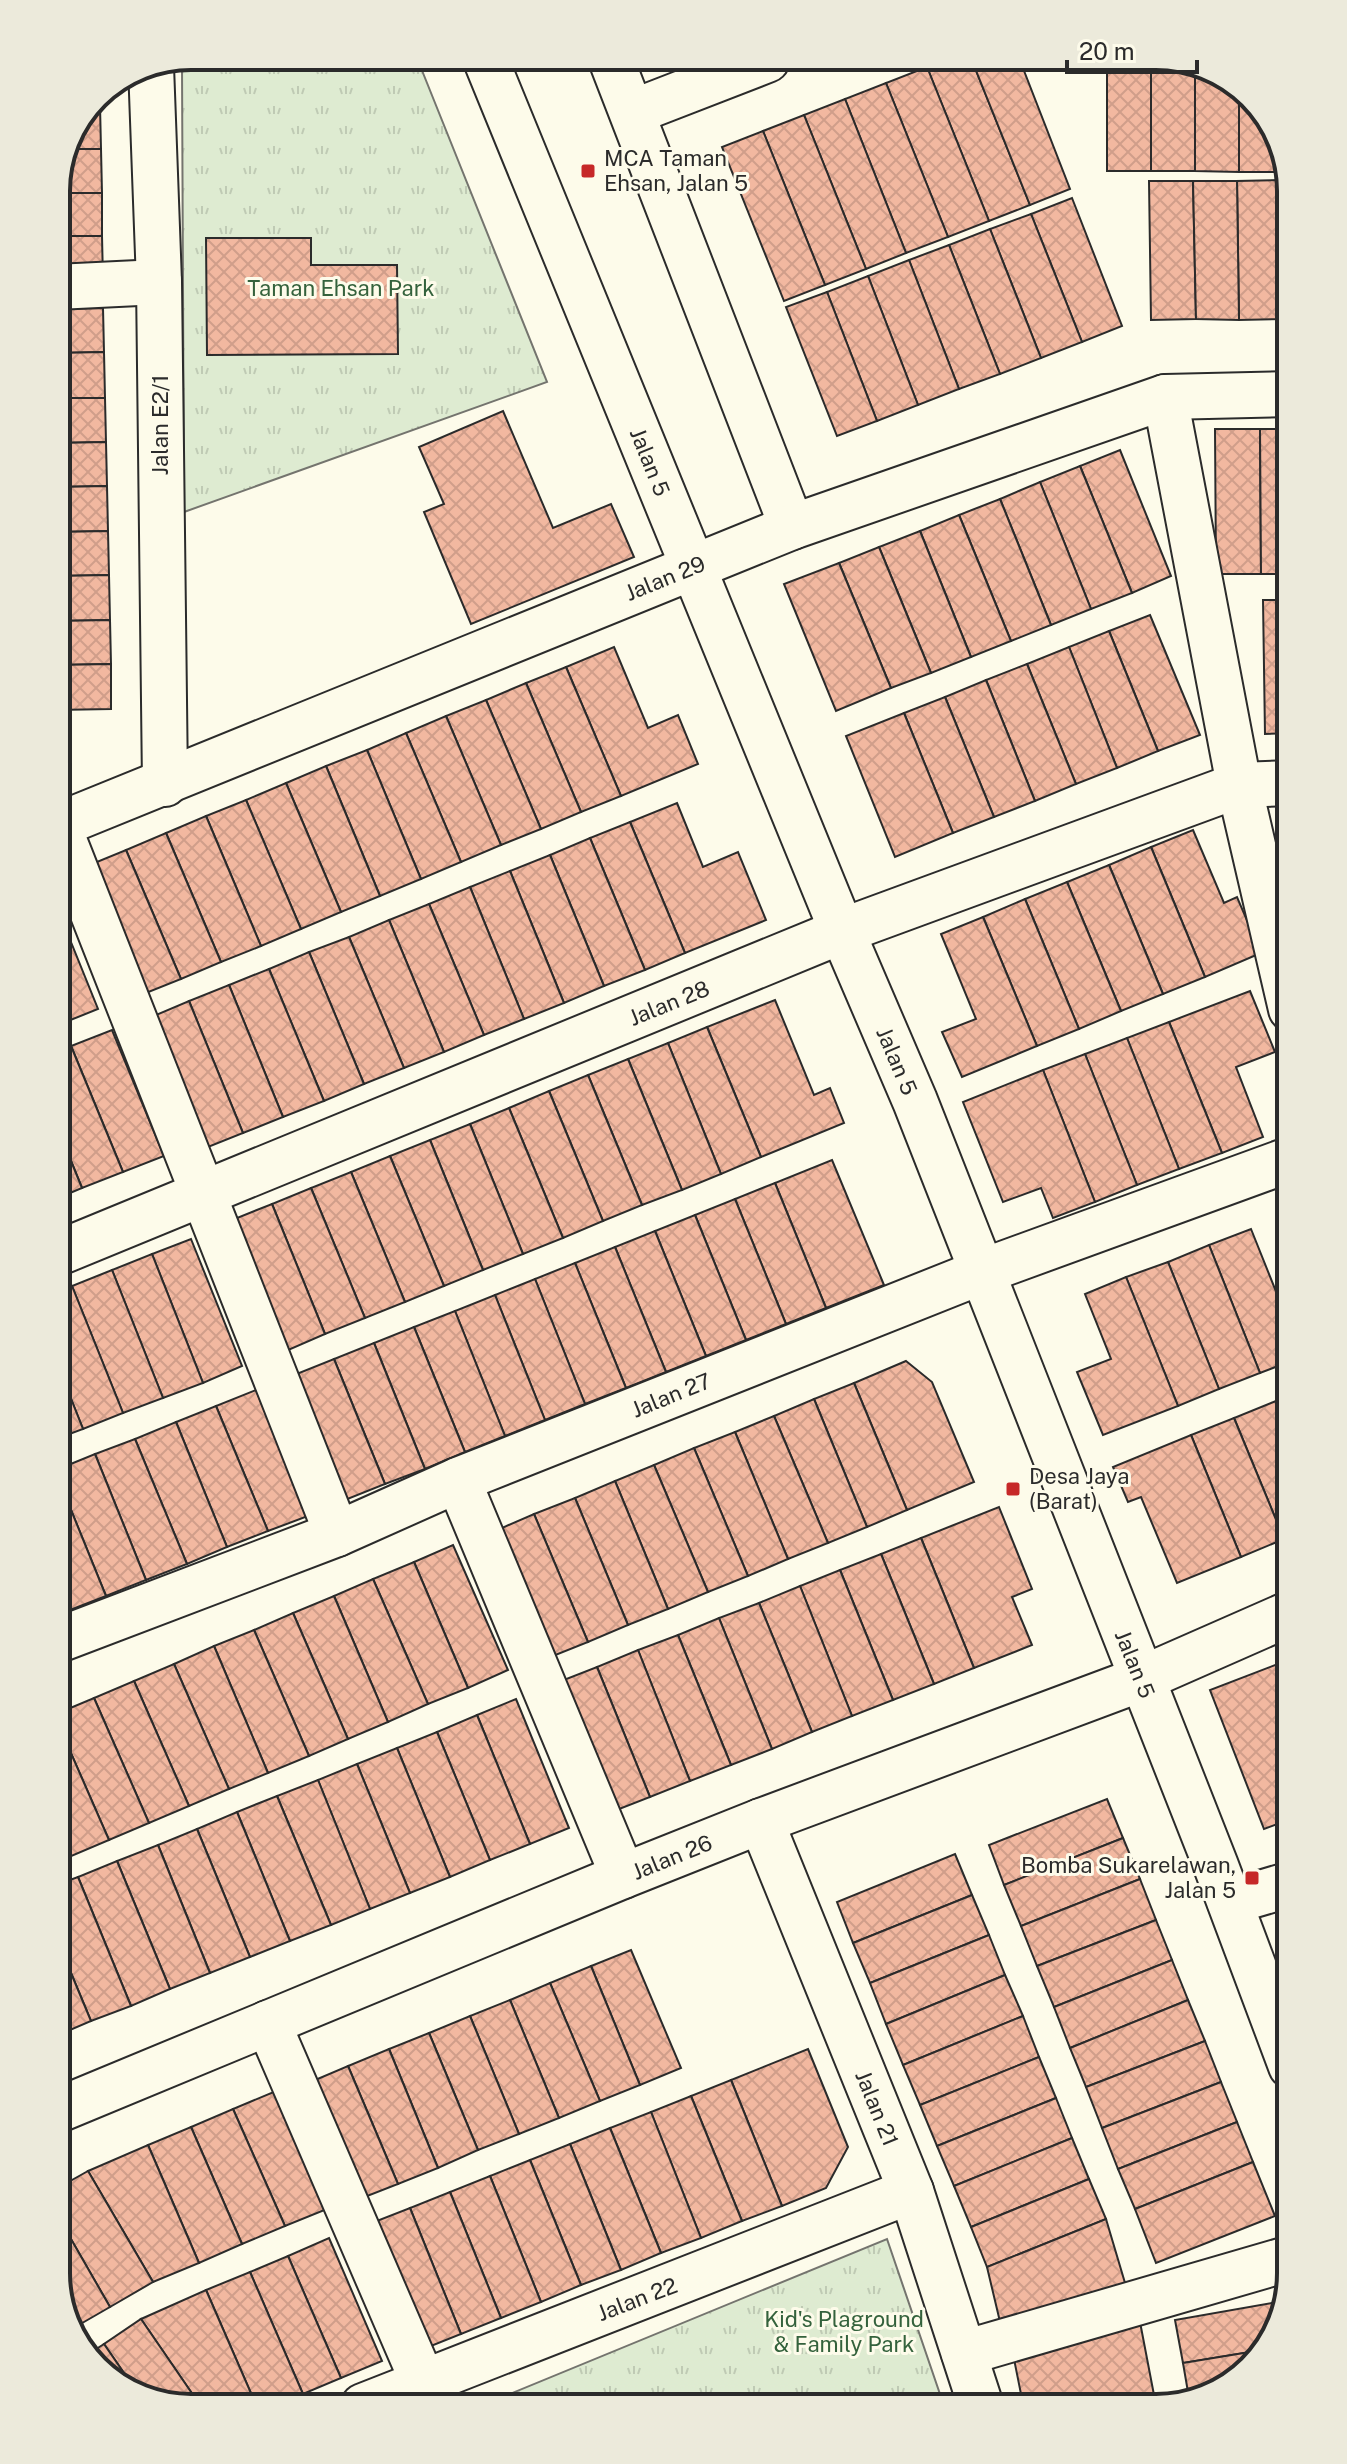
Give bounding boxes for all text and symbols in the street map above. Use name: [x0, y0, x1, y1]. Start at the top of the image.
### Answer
scale bar: [1067, 24, 1197, 74]
text: 20 m: [1079, 37, 1135, 65]
place label: MCA Taman Ehsan, Jalan 5: [604, 145, 748, 196]
marker: MCA Taman Ehsan, Jalan 5: [579, 162, 597, 180]
park label: Taman Ehsan Park: [247, 275, 435, 301]
street label: Jalan E2/1: [147, 375, 173, 475]
street label: Jalan 5: [625, 424, 675, 500]
street label: Jalan 29: [621, 550, 709, 606]
street label: Jalan 28: [625, 975, 713, 1031]
street label: Jalan 5: [871, 1023, 923, 1099]
street label: Jalan 27: [627, 1367, 715, 1423]
place label: Desa Jaya (Barat): [1029, 1463, 1129, 1514]
marker: Desa Jaya (Barat): [1004, 1480, 1022, 1498]
street label: Jalan 5: [1110, 1626, 1160, 1702]
street label: Jalan 26: [628, 1829, 716, 1885]
place label: Bomba Sukarelawan, Jalan 5: [1021, 1852, 1236, 1903]
marker: Bomba Sukarelawan, Jalan 5: [1243, 1869, 1261, 1887]
street label: Jalan 21: [850, 2066, 904, 2150]
street label: Jalan 22: [593, 2272, 681, 2326]
park label: Kid's Plaground & Family Park: [764, 2306, 924, 2357]

